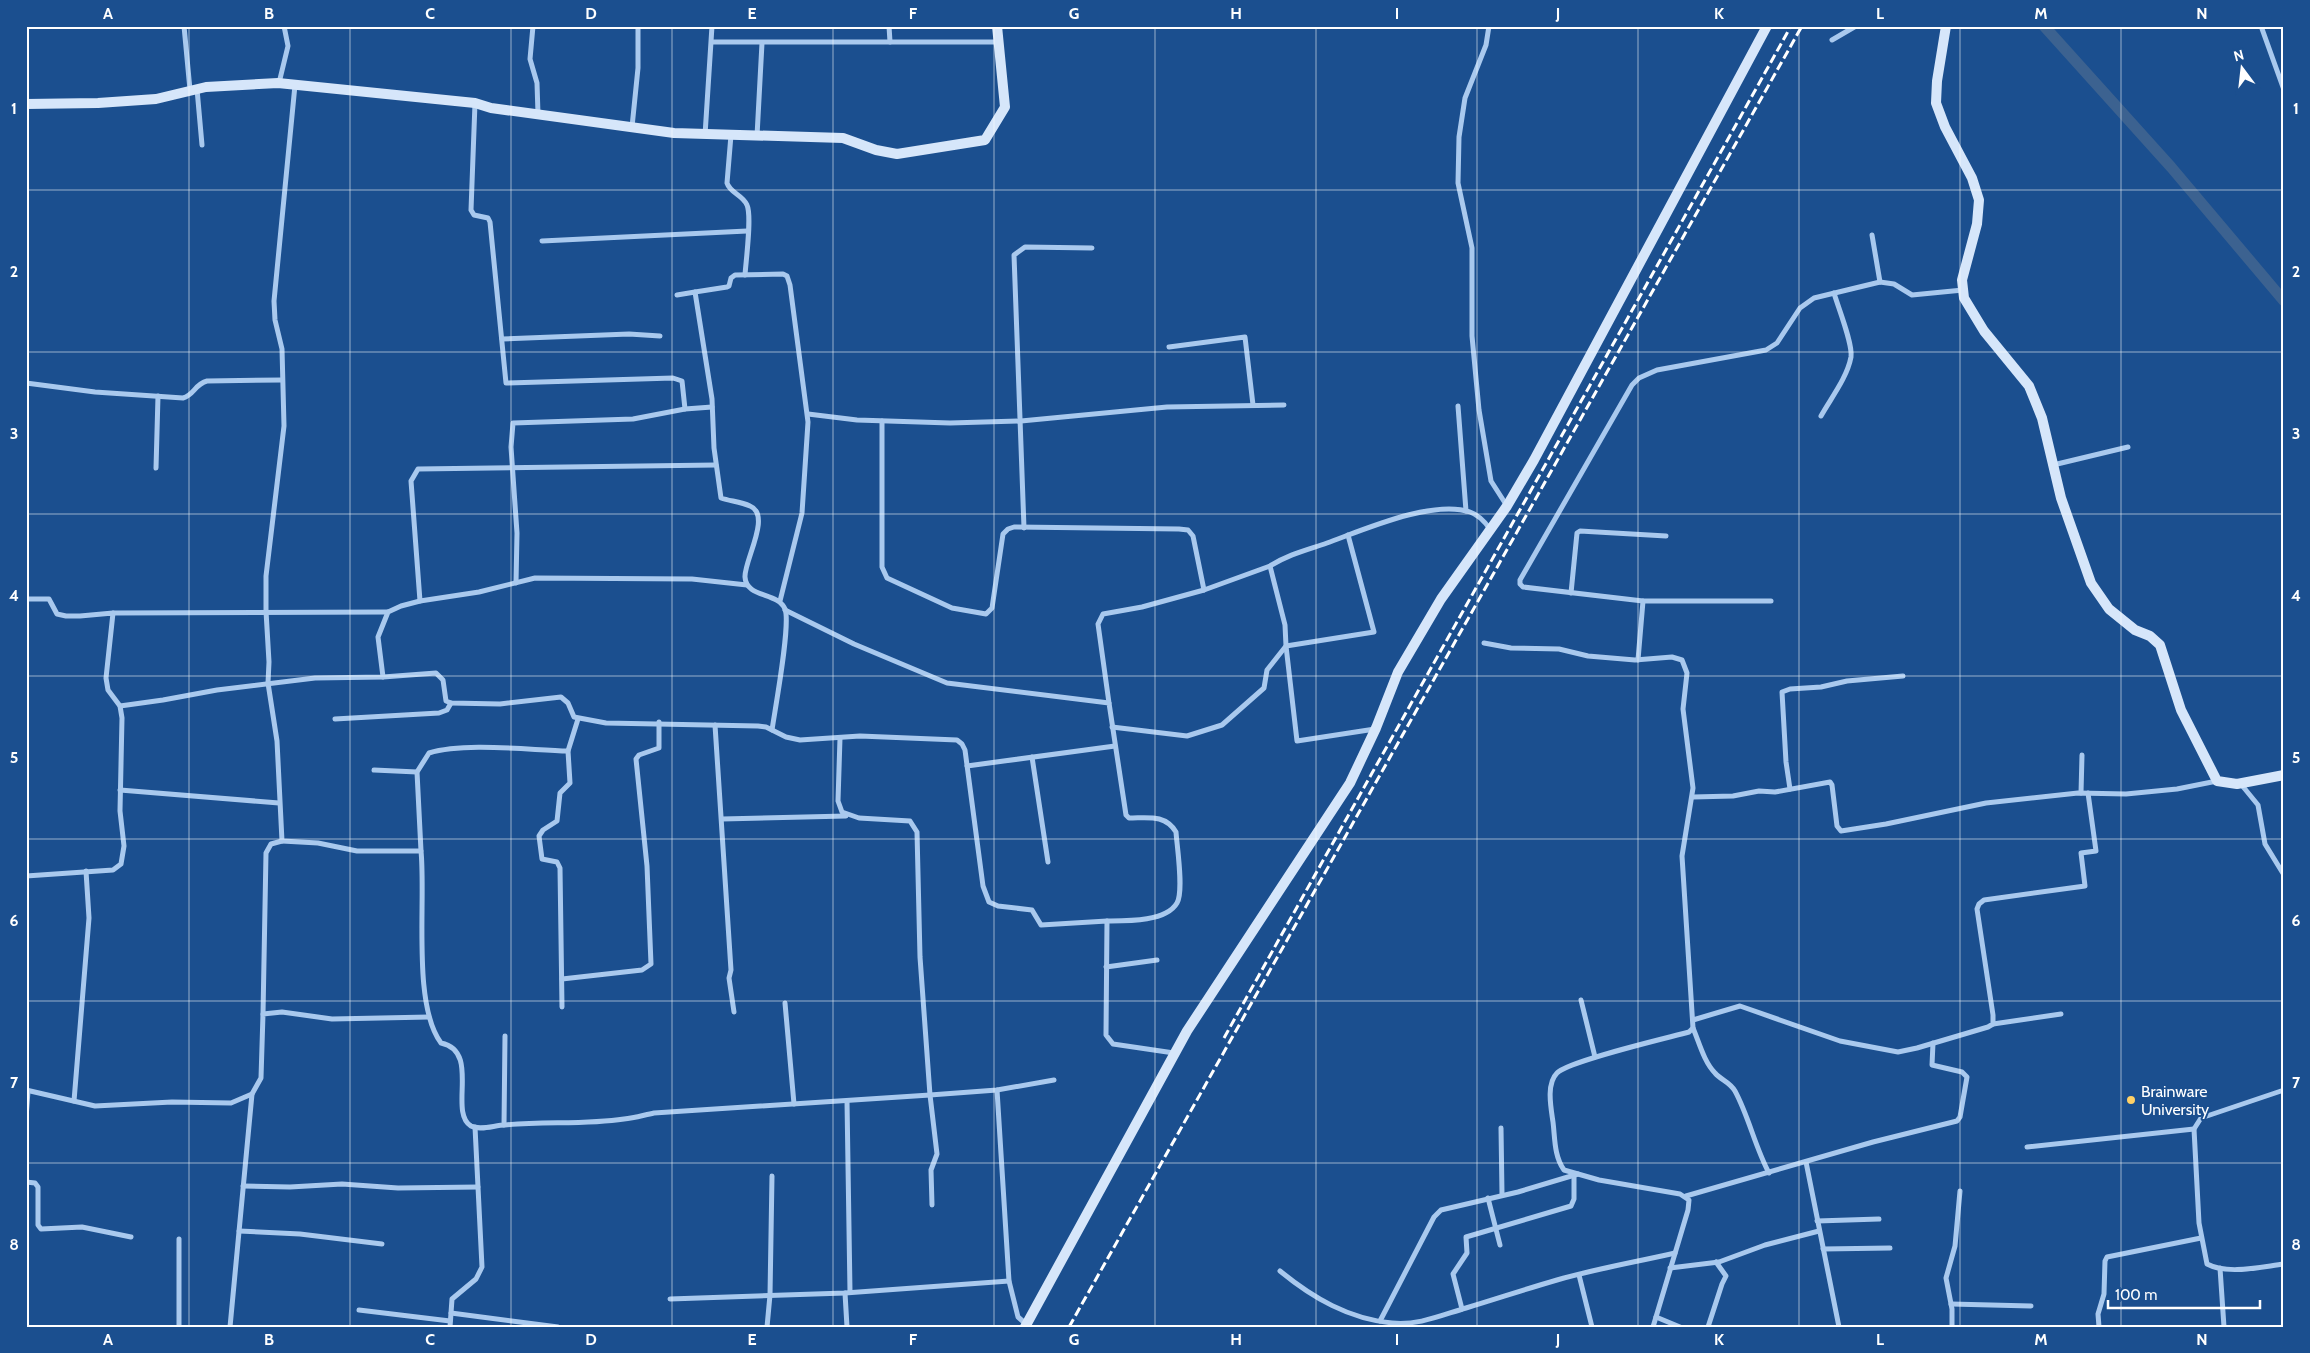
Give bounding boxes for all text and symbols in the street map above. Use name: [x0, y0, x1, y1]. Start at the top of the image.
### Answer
text: A: [103, 4, 113, 23]
text: B: [264, 4, 274, 23]
text: C: [425, 4, 435, 23]
text: D: [585, 4, 597, 23]
text: E: [747, 4, 757, 23]
text: F: [909, 4, 918, 23]
text: G: [1069, 4, 1079, 23]
text: H: [1230, 4, 1242, 23]
text: I: [1395, 4, 1399, 23]
text: J: [1555, 4, 1560, 23]
text: K: [1714, 4, 1724, 23]
text: L: [1876, 4, 1884, 23]
text: M: [2034, 4, 2048, 23]
text: N: [2196, 4, 2208, 23]
north arrow: [2218, 42, 2268, 92]
text: N: [2232, 45, 2246, 65]
text: 1: [11, 99, 17, 118]
text: 1: [2293, 99, 2299, 118]
text: 2: [10, 262, 18, 281]
text: 2: [2292, 262, 2300, 281]
text: 3: [10, 424, 18, 443]
text: 3: [2292, 424, 2300, 443]
text: 4: [9, 586, 19, 605]
text: 4: [2291, 586, 2301, 605]
text: 5: [10, 748, 18, 767]
text: 5: [2292, 748, 2300, 767]
text: 6: [10, 911, 19, 930]
text: 6: [2292, 911, 2301, 930]
text: 7: [10, 1073, 19, 1092]
text: 7: [2292, 1073, 2301, 1092]
place label: Brainware University: [2141, 1082, 2209, 1119]
marker: Brainware University: [2125, 1094, 2137, 1106]
text: 8: [9, 1235, 19, 1254]
text: 8: [2291, 1235, 2301, 1254]
scale bar: [2108, 1278, 2260, 1310]
text: 100 m: [2115, 1286, 2157, 1304]
text: A: [103, 1330, 113, 1349]
text: B: [264, 1330, 274, 1349]
text: C: [425, 1330, 435, 1349]
text: D: [585, 1330, 597, 1349]
text: E: [747, 1330, 757, 1349]
text: F: [909, 1330, 918, 1349]
text: G: [1069, 1330, 1079, 1349]
text: H: [1230, 1330, 1242, 1349]
text: I: [1395, 1330, 1399, 1349]
text: J: [1555, 1330, 1560, 1349]
text: K: [1714, 1330, 1724, 1349]
text: L: [1876, 1330, 1884, 1349]
text: M: [2034, 1330, 2048, 1349]
text: N: [2196, 1330, 2208, 1349]

